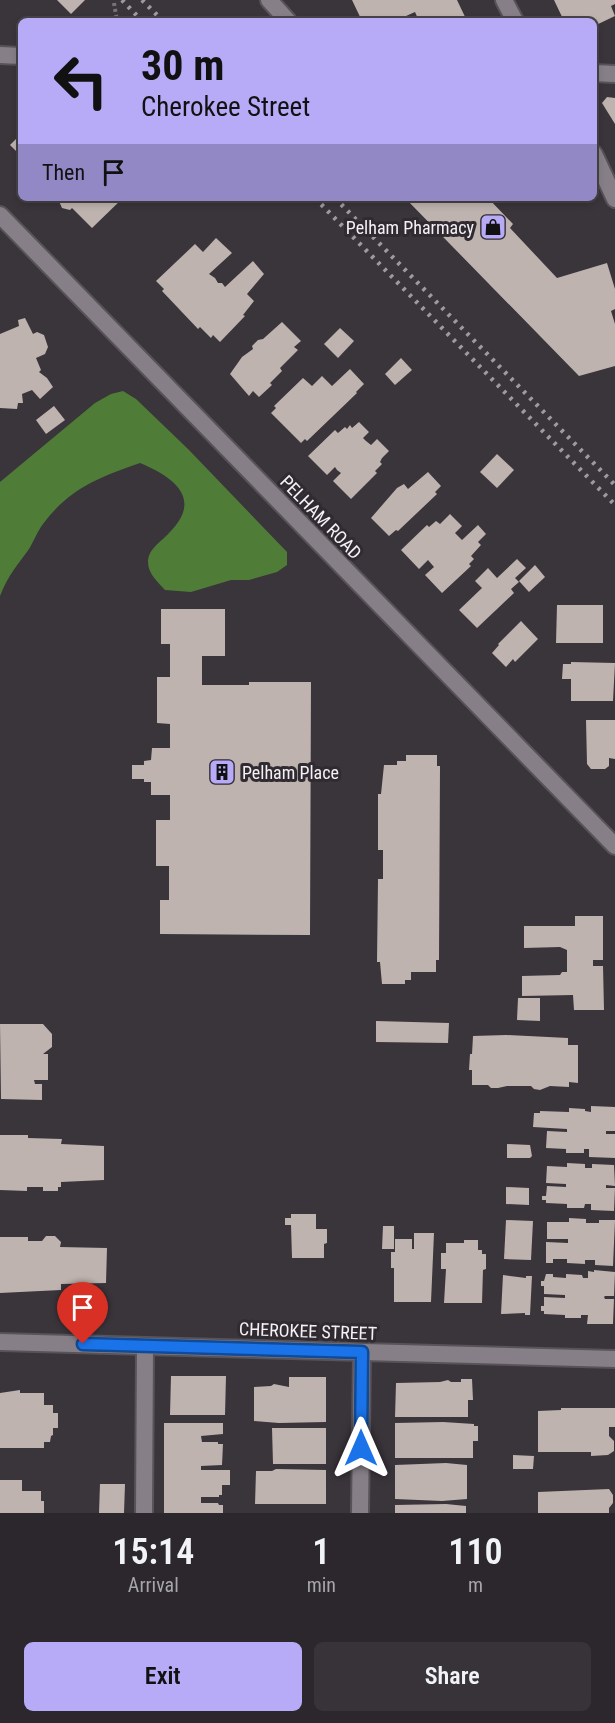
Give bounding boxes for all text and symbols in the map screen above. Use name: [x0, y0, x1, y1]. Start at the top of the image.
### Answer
text: 30 m: [141, 41, 224, 90]
icon: left: [42, 42, 120, 120]
text: Cherokee Street: [141, 91, 310, 123]
icon: arrive: [97, 156, 130, 189]
text: Then: [42, 160, 85, 185]
shop icon: Pelham Pharmacy: [478, 212, 508, 242]
place label: Pelham Pharmacy: [346, 217, 474, 238]
street label: PELHAM ROAD: [276, 471, 366, 563]
building icon: Pelham Place: [207, 757, 237, 787]
place label: Pelham Place: [242, 762, 339, 783]
pin: [57, 1282, 108, 1344]
icon: arrive: [66, 1291, 99, 1324]
street label: CHEROKEE STREET: [239, 1318, 377, 1344]
position arrow: [329, 1416, 393, 1480]
text: 15:14: [112, 1531, 194, 1573]
text: 1: [312, 1531, 330, 1573]
text: 110: [448, 1531, 503, 1573]
text: Arrival: [128, 1573, 179, 1597]
text: min: [307, 1573, 336, 1597]
text: m: [468, 1573, 483, 1597]
button: Exit: [24, 1642, 302, 1711]
button: Share: [314, 1642, 591, 1711]

